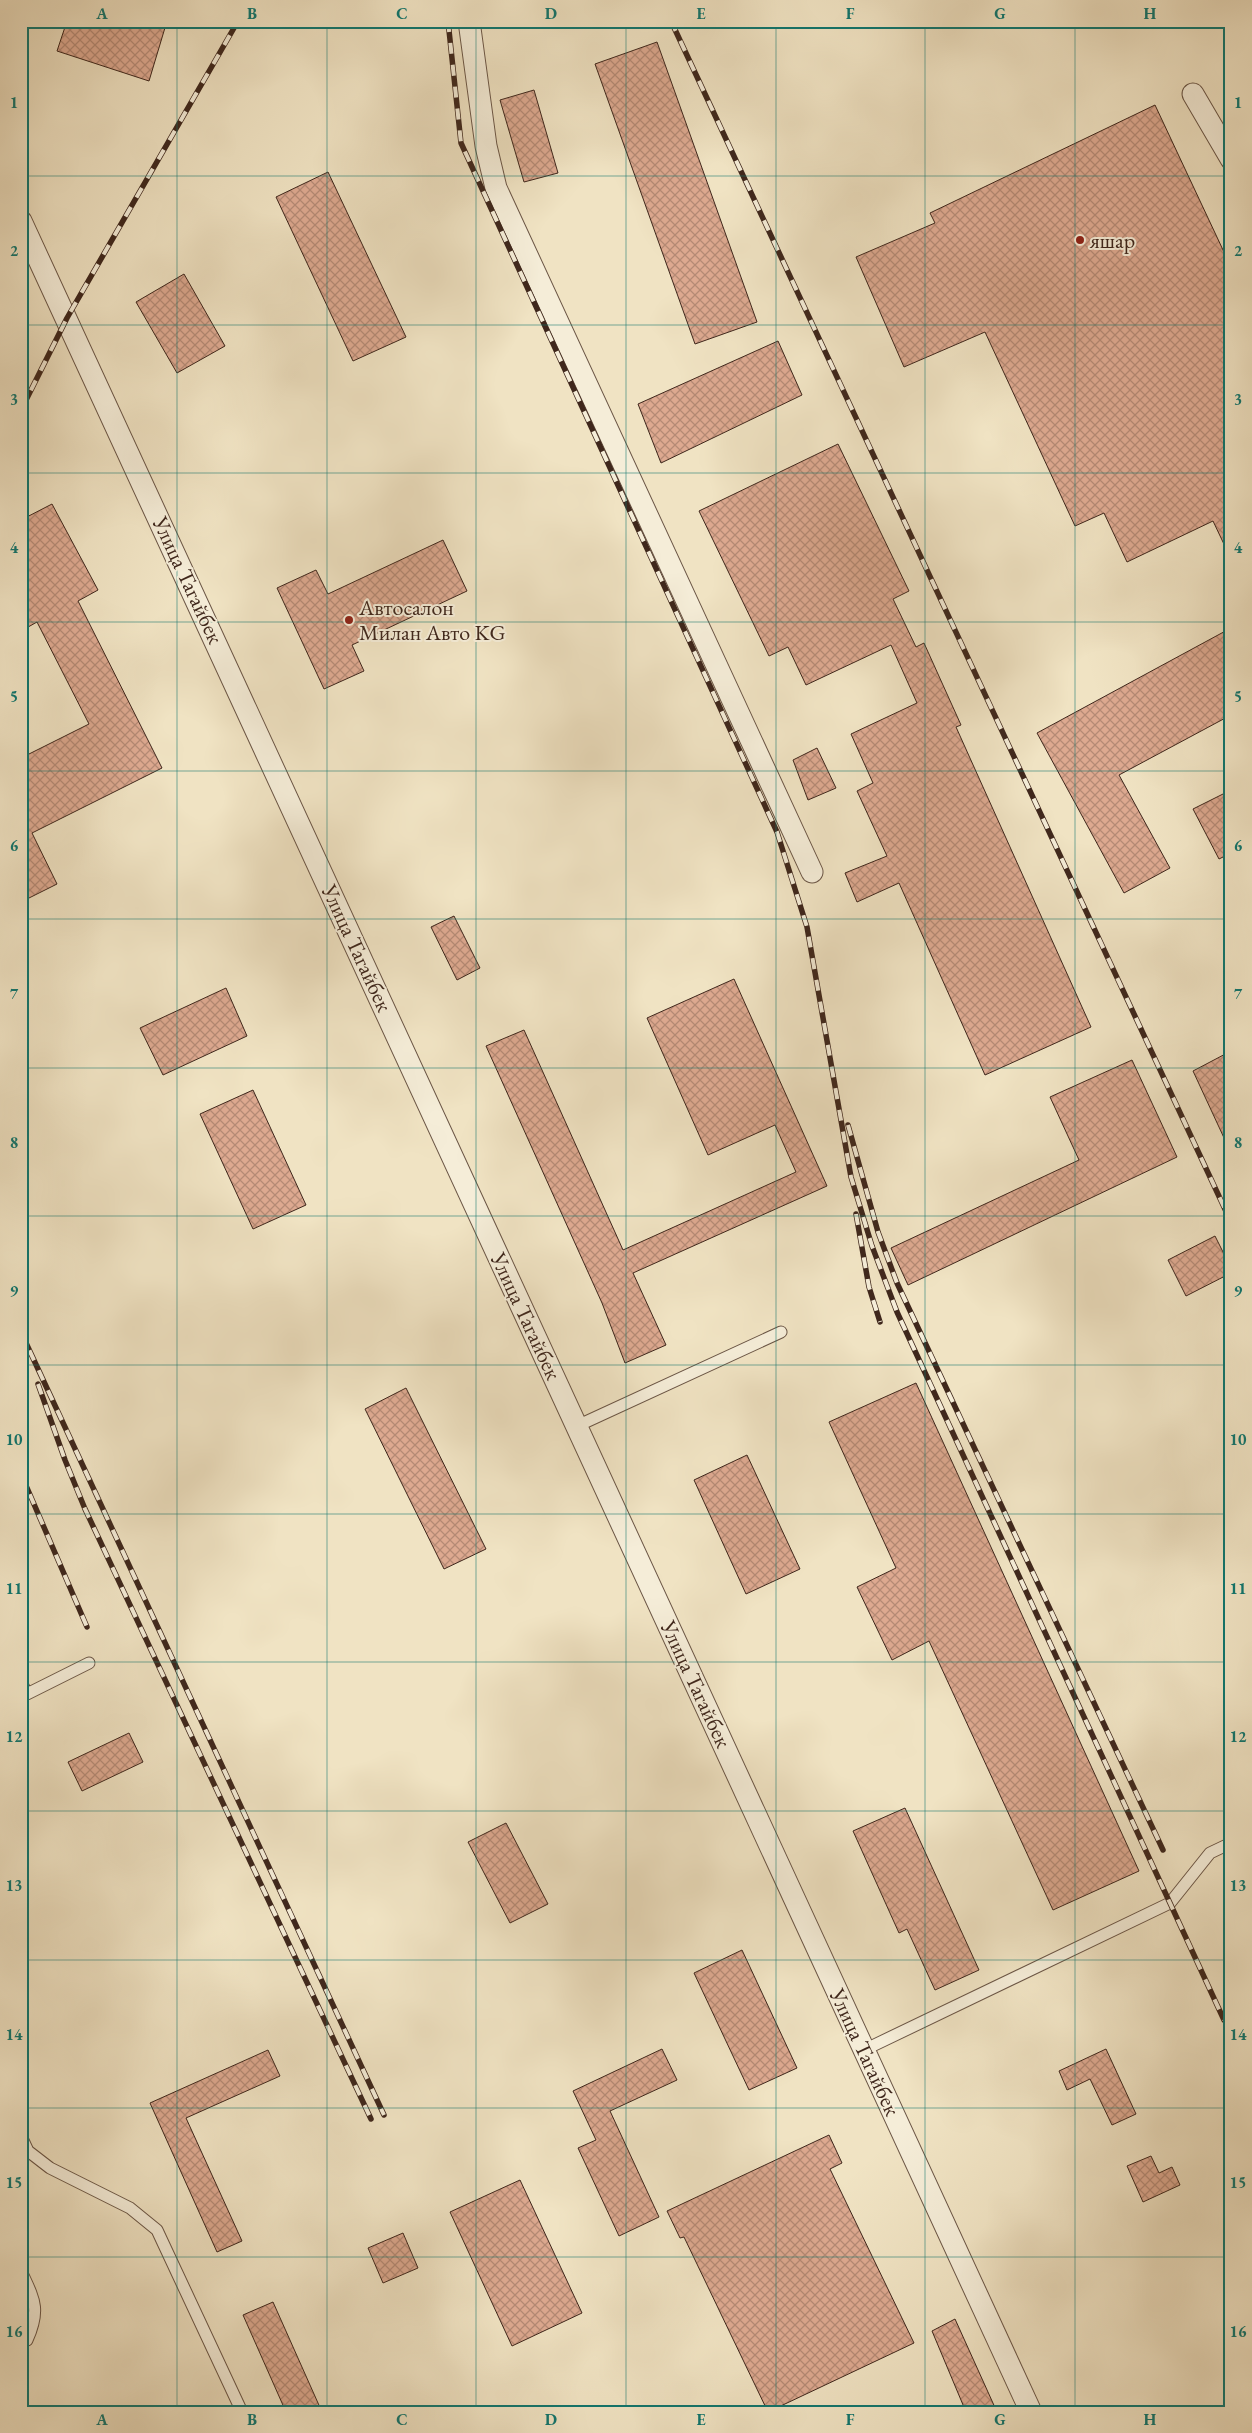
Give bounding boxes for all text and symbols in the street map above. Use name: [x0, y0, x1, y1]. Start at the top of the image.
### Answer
text: A: [95, 3, 108, 24]
text: B: [247, 3, 257, 24]
text: C: [396, 3, 408, 24]
text: D: [545, 3, 557, 24]
text: E: [696, 3, 706, 24]
text: F: [846, 3, 855, 24]
text: G: [994, 3, 1006, 24]
text: H: [1144, 3, 1157, 24]
text: 1: [10, 92, 18, 113]
text: 1: [1234, 92, 1242, 113]
place label: яшар: [1089, 226, 1135, 255]
marker: яшар: [1074, 234, 1086, 246]
text: 2: [10, 240, 19, 261]
text: 2: [1234, 240, 1243, 261]
text: 3: [10, 389, 18, 410]
text: 3: [1234, 389, 1242, 410]
street label: Улица Тагайбек: [145, 511, 230, 649]
text: 4: [10, 537, 19, 558]
text: 4: [1234, 537, 1243, 558]
place label: Автосалон Милан Авто KG: [358, 593, 506, 647]
marker: Автосалон Милан Авто KG: [343, 614, 355, 626]
text: 5: [10, 686, 18, 707]
text: 5: [1234, 686, 1242, 707]
text: 6: [10, 835, 19, 856]
text: 6: [1234, 835, 1243, 856]
street label: Улица Тагайбек: [314, 879, 399, 1017]
text: 7: [10, 983, 19, 1004]
text: 7: [1234, 983, 1243, 1004]
text: 8: [10, 1132, 18, 1153]
text: 8: [1234, 1132, 1242, 1153]
street label: Улица Тагайбек: [483, 1247, 568, 1385]
text: 9: [10, 1280, 19, 1301]
text: 9: [1234, 1280, 1243, 1301]
text: 10: [6, 1429, 23, 1450]
text: 10: [1230, 1429, 1247, 1450]
text: 11: [6, 1578, 22, 1599]
text: 11: [1230, 1578, 1246, 1599]
street label: Улица Тагайбек: [653, 1615, 738, 1753]
text: 12: [6, 1726, 23, 1747]
text: 12: [1230, 1726, 1247, 1747]
text: 13: [6, 1875, 22, 1896]
text: 13: [1230, 1875, 1246, 1896]
street label: Улица Тагайбек: [822, 1983, 907, 2121]
text: 14: [6, 2024, 23, 2045]
text: 14: [1230, 2024, 1247, 2045]
text: 15: [6, 2172, 22, 2193]
text: 15: [1230, 2172, 1246, 2193]
text: 16: [6, 2321, 23, 2342]
text: 16: [1230, 2321, 1247, 2342]
text: A: [95, 2409, 108, 2430]
text: B: [247, 2409, 257, 2430]
text: C: [396, 2409, 408, 2430]
text: D: [545, 2409, 557, 2430]
text: E: [696, 2409, 706, 2430]
text: F: [846, 2409, 855, 2430]
text: G: [994, 2409, 1006, 2430]
text: H: [1144, 2409, 1157, 2430]

